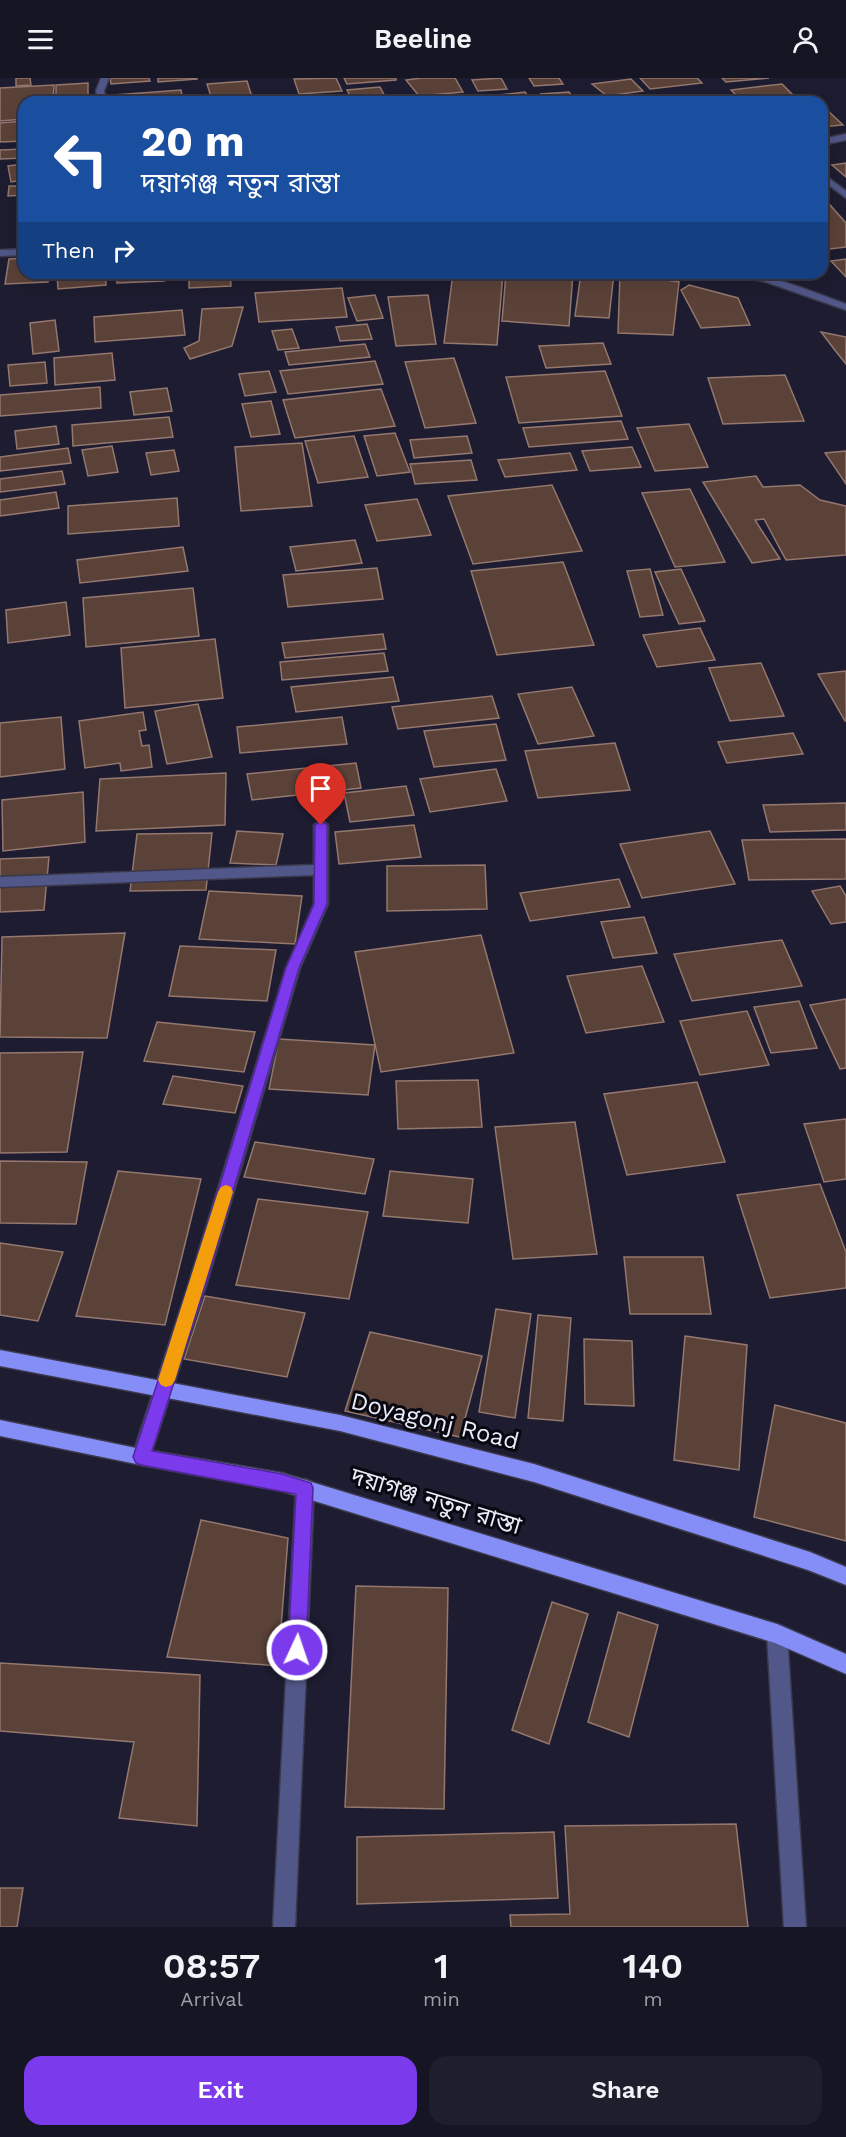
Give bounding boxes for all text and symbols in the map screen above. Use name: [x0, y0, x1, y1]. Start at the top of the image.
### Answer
icon: menu: [24, 23, 57, 56]
text: Beeline: [374, 23, 472, 55]
icon: person: [789, 23, 822, 56]
text: 20 m: [141, 117, 245, 166]
icon: left: [42, 120, 120, 198]
text: দয়াগঞ্জ নতুন রাস্তা: [141, 167, 340, 199]
icon: right: [107, 234, 140, 267]
text: Then: [42, 238, 95, 263]
pin: [295, 763, 346, 825]
icon: arrive: [304, 772, 337, 805]
street label: Doyagonj Road: [348, 1387, 522, 1455]
street label: দয়াগঞ্জ নতুন রাস্তা: [346, 1462, 525, 1541]
position arrow: [265, 1618, 329, 1682]
text: 08:57: [163, 1945, 260, 1987]
text: 1: [434, 1945, 449, 1987]
text: 140: [623, 1945, 683, 1987]
text: Arrival: [180, 1987, 243, 2011]
text: min: [423, 1987, 460, 2011]
text: m: [643, 1987, 662, 2011]
button: Exit: [24, 2056, 417, 2125]
button: Share: [429, 2056, 822, 2125]

